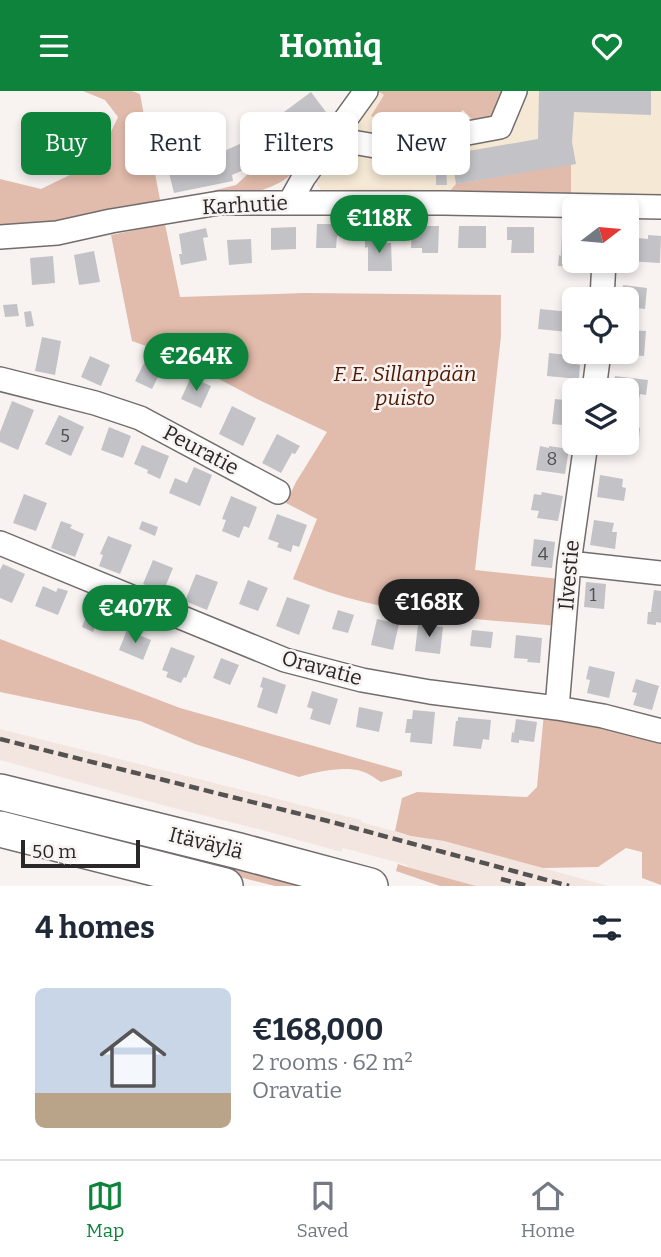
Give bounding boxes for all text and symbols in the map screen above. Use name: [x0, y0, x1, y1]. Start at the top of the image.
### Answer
icon: menu: [35, 27, 73, 65]
text: Homiq: [279, 27, 382, 65]
icon: heart: [588, 27, 626, 65]
chip: Buy: [21, 112, 111, 175]
chip: Rent: [125, 112, 226, 175]
chip: Filters: [240, 112, 358, 175]
chip: New: [372, 112, 470, 175]
street label: Karhutie: [201, 190, 289, 220]
pin: €118K: [330, 195, 428, 255]
north arrow: [562, 196, 639, 273]
map controls: [562, 196, 639, 455]
text: €118K: [346, 204, 412, 232]
button: locate: [562, 287, 639, 364]
pin: €264K: [147, 334, 245, 393]
text: €264K: [159, 342, 233, 370]
park label: F. E. Sillanpään puisto: [334, 361, 476, 411]
button: layers: [562, 378, 639, 455]
street label: Peuratie: [159, 419, 243, 481]
house number: 5: [60, 425, 70, 447]
house number: 8: [547, 448, 557, 470]
street label: Ilvestie: [553, 539, 585, 611]
house number: 4: [538, 543, 549, 565]
pin: €168K: [380, 580, 478, 639]
house number: 1: [589, 584, 597, 606]
pin: €407K: [86, 585, 184, 645]
text: €168K: [394, 588, 464, 616]
text: €407K: [98, 594, 172, 622]
street label: Oravatie: [279, 645, 365, 691]
street label: Itäväylä: [166, 821, 246, 865]
scale bar: [21, 837, 140, 869]
text: 50 m: [32, 840, 76, 863]
icon: filters: [588, 909, 626, 947]
text: 4 homes: [35, 910, 155, 946]
text: €168,000: [252, 1012, 384, 1048]
icon: home: [91, 1016, 175, 1100]
text: 2 rooms · 62 m²: [252, 1048, 413, 1076]
text: Oravatie: [252, 1076, 342, 1104]
tab: Map: [86, 1177, 124, 1242]
tab: Saved: [296, 1177, 349, 1242]
tab: Home: [521, 1177, 575, 1242]

